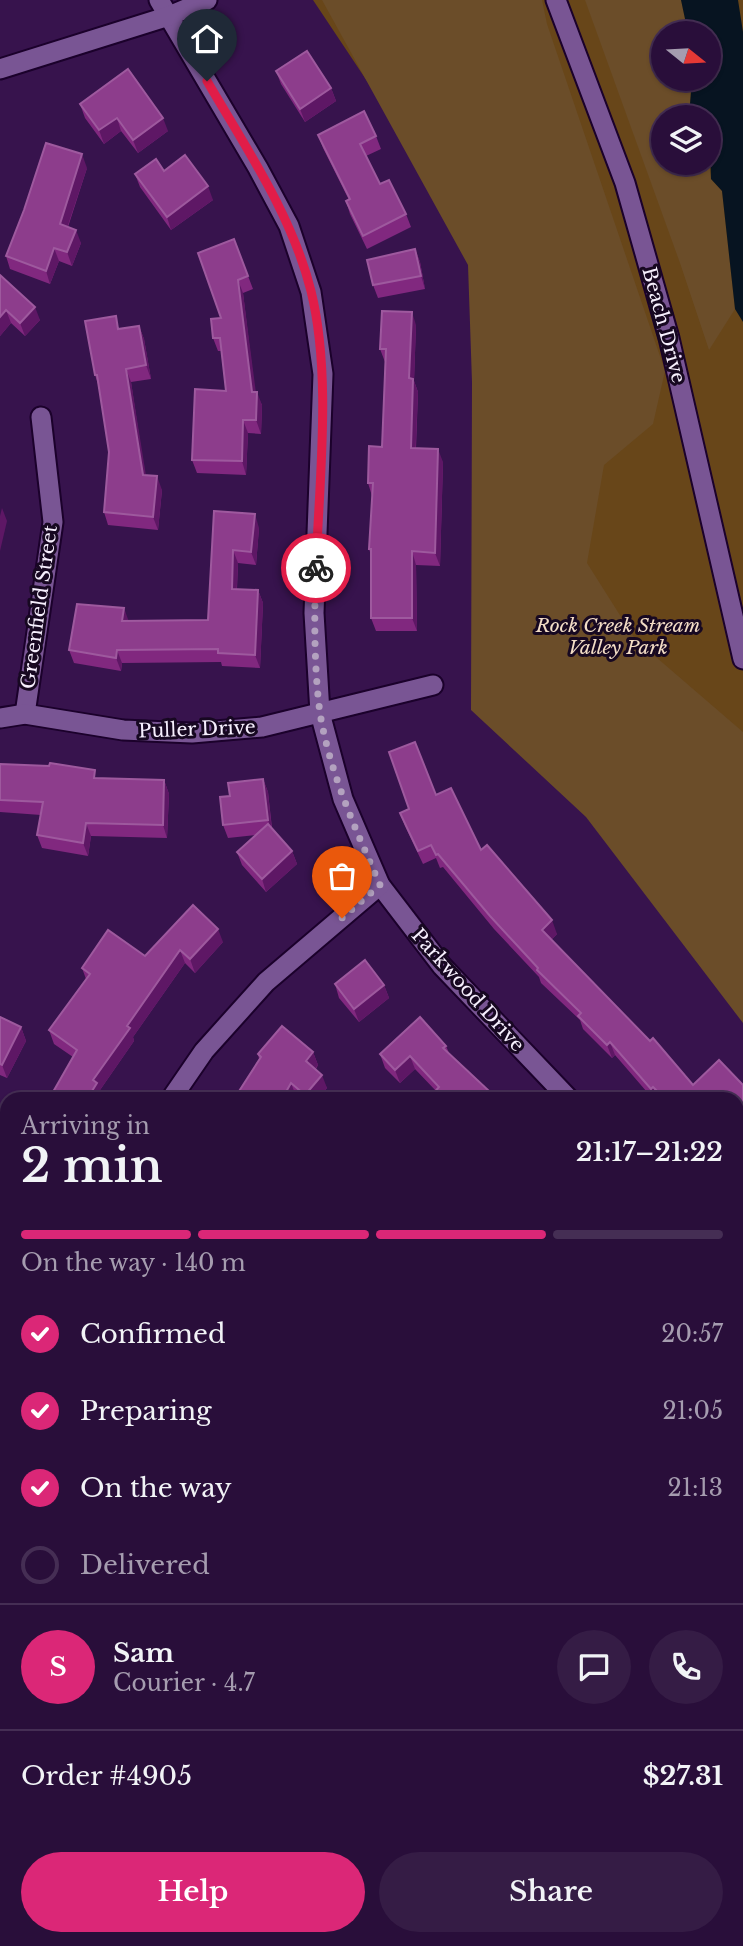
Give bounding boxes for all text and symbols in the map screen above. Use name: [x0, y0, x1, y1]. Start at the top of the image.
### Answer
pin: [177, 9, 237, 81]
icon: home: [188, 20, 226, 58]
north arrow: [651, 21, 721, 91]
map controls: [651, 21, 721, 175]
button: layers: [651, 105, 721, 175]
street label: Beach Drive: [637, 265, 691, 385]
street label: Greenfield Street: [16, 523, 62, 690]
courier: [281, 533, 351, 603]
icon: bike: [297, 549, 335, 587]
park label: Rock Creek Stream Valley Park: [535, 614, 701, 659]
street label: Puller Drive: [138, 715, 256, 743]
pin: [312, 846, 372, 918]
icon: bag: [323, 857, 361, 895]
street label: Parkwood Drive: [407, 924, 529, 1056]
text: Arriving in: [21, 1112, 150, 1140]
text: 21:17–21:22: [576, 1136, 723, 1168]
text: 2 min: [21, 1137, 163, 1194]
text: On the way · 140 m: [21, 1249, 246, 1277]
icon: check: [21, 1315, 59, 1353]
text: Confirmed: [80, 1318, 225, 1350]
text: 20:57: [661, 1320, 723, 1348]
icon: check: [21, 1392, 59, 1430]
text: Preparing: [80, 1395, 212, 1427]
text: 21:05: [663, 1397, 723, 1425]
icon: check: [21, 1469, 59, 1507]
text: On the way: [80, 1472, 232, 1504]
text: 21:13: [668, 1474, 723, 1502]
text: Delivered: [80, 1549, 210, 1581]
button: chat: [557, 1630, 631, 1704]
button: phone: [649, 1630, 723, 1704]
text: Sam: [113, 1637, 174, 1669]
text: S: [49, 1651, 67, 1683]
text: Courier · 4.7: [113, 1669, 255, 1697]
text: Order #4905: [21, 1760, 192, 1792]
text: $27.31: [643, 1760, 723, 1792]
button: Help: [21, 1852, 365, 1932]
button: Share: [379, 1852, 723, 1932]

